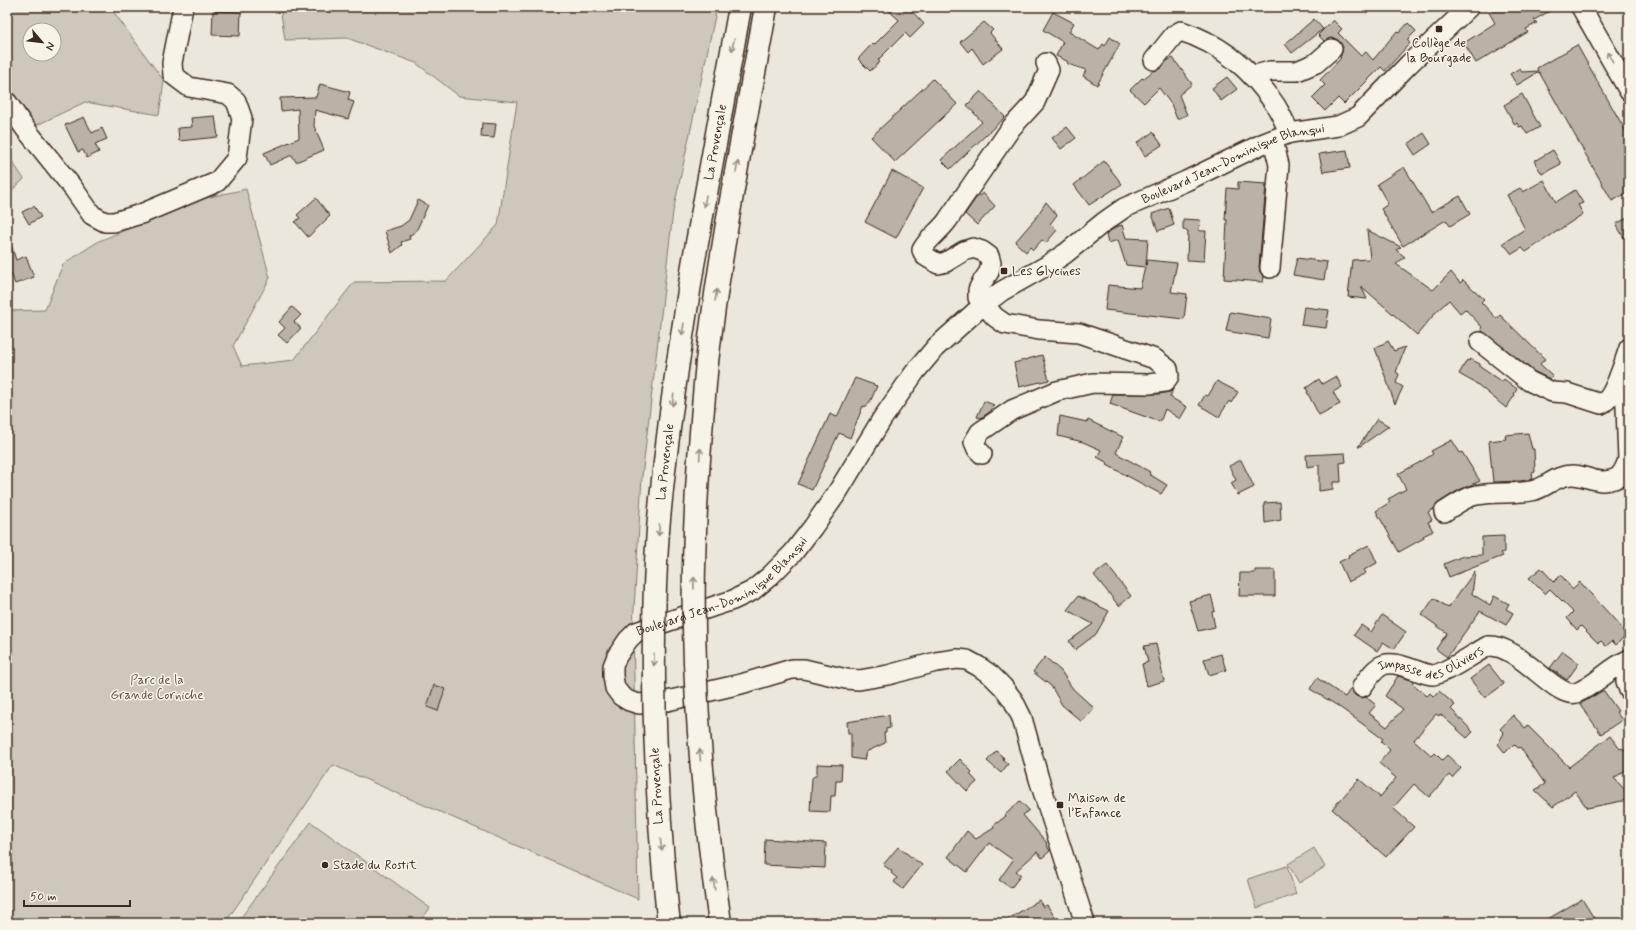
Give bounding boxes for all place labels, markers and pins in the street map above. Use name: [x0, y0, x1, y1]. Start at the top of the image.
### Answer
marker: Collège de la Bourgade: [1434, 24, 1444, 34]
place label: Collège de la Bourgade: [1407, 35, 1472, 67]
place label: Les Glycines: [1012, 263, 1081, 280]
marker: Les Glycines: [999, 266, 1009, 276]
place label: Maison de l’Enfance: [1068, 790, 1126, 822]
marker: Maison de l’Enfance: [1055, 800, 1065, 810]
place label: Stade du Rostit: [333, 857, 417, 874]
marker: Stade du Rostit: [320, 860, 330, 870]

